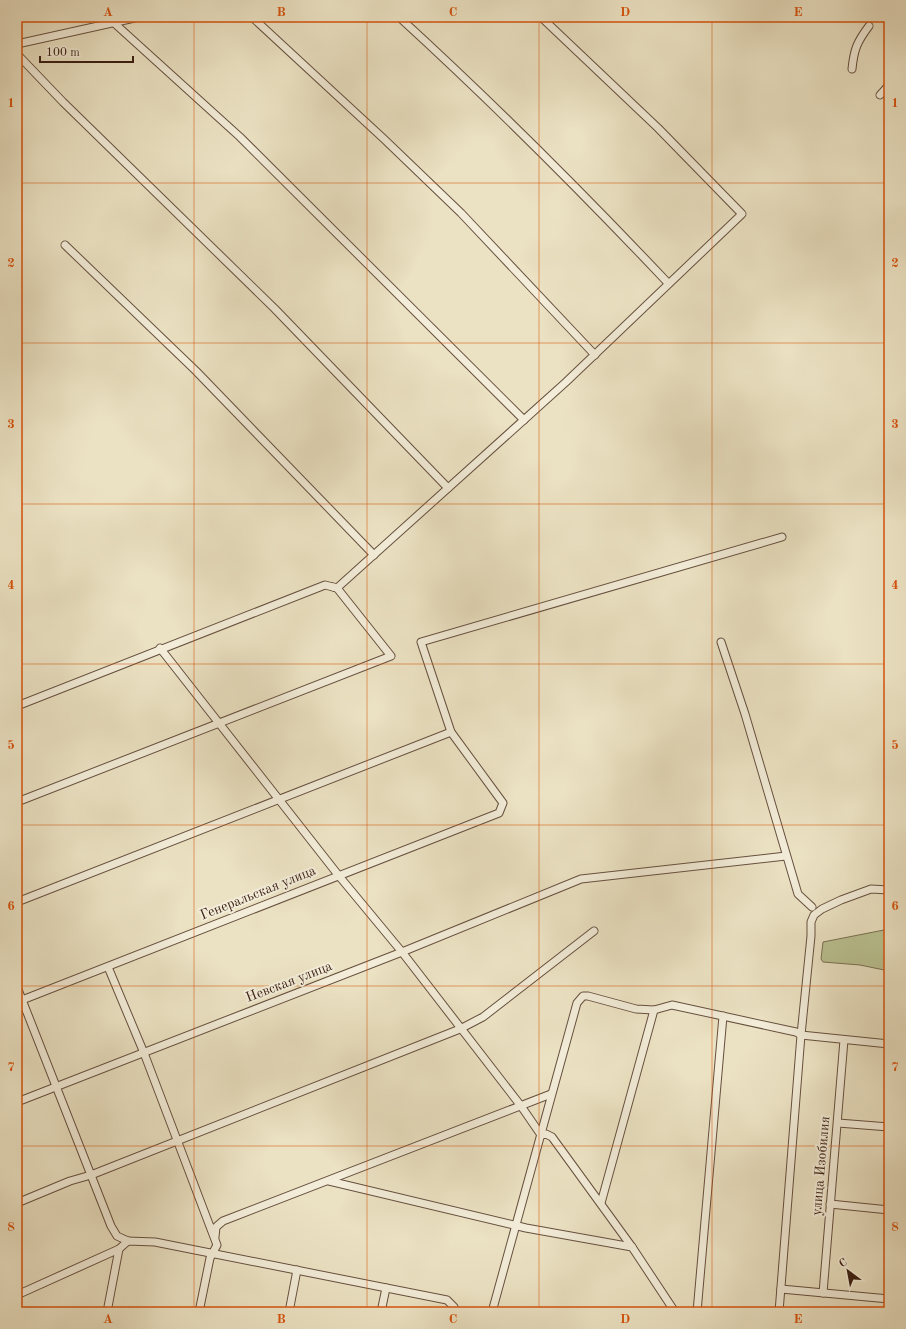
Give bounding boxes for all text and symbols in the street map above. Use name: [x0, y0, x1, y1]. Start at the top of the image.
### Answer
text: A: [103, 6, 113, 19]
text: B: [276, 6, 286, 19]
text: C: [449, 6, 457, 19]
text: D: [620, 6, 630, 19]
text: E: [794, 6, 803, 19]
scale bar: [40, 38, 133, 64]
text: 100 m: [46, 47, 80, 59]
text: 1: [7, 97, 15, 110]
text: 1: [891, 97, 899, 110]
text: 2: [7, 257, 15, 270]
text: 2: [891, 257, 899, 270]
text: 3: [7, 418, 15, 431]
text: 3: [891, 418, 899, 431]
text: 4: [7, 579, 15, 592]
text: 4: [891, 579, 899, 592]
text: 5: [7, 739, 15, 752]
text: 5: [891, 739, 899, 752]
street label: Генеральская улица: [198, 863, 318, 923]
text: 6: [7, 900, 15, 913]
text: 6: [891, 900, 899, 913]
street label: Невская улица: [244, 959, 334, 1005]
text: 7: [7, 1061, 15, 1074]
text: 7: [891, 1061, 899, 1074]
street label: улица Изобилия: [810, 1116, 832, 1216]
text: 8: [7, 1221, 15, 1234]
text: 8: [891, 1221, 899, 1234]
north arrow: [828, 1251, 868, 1291]
text: С: [838, 1257, 849, 1270]
text: A: [103, 1313, 113, 1326]
text: B: [276, 1313, 286, 1326]
text: C: [449, 1313, 457, 1326]
text: D: [620, 1313, 630, 1326]
text: E: [794, 1313, 803, 1326]

